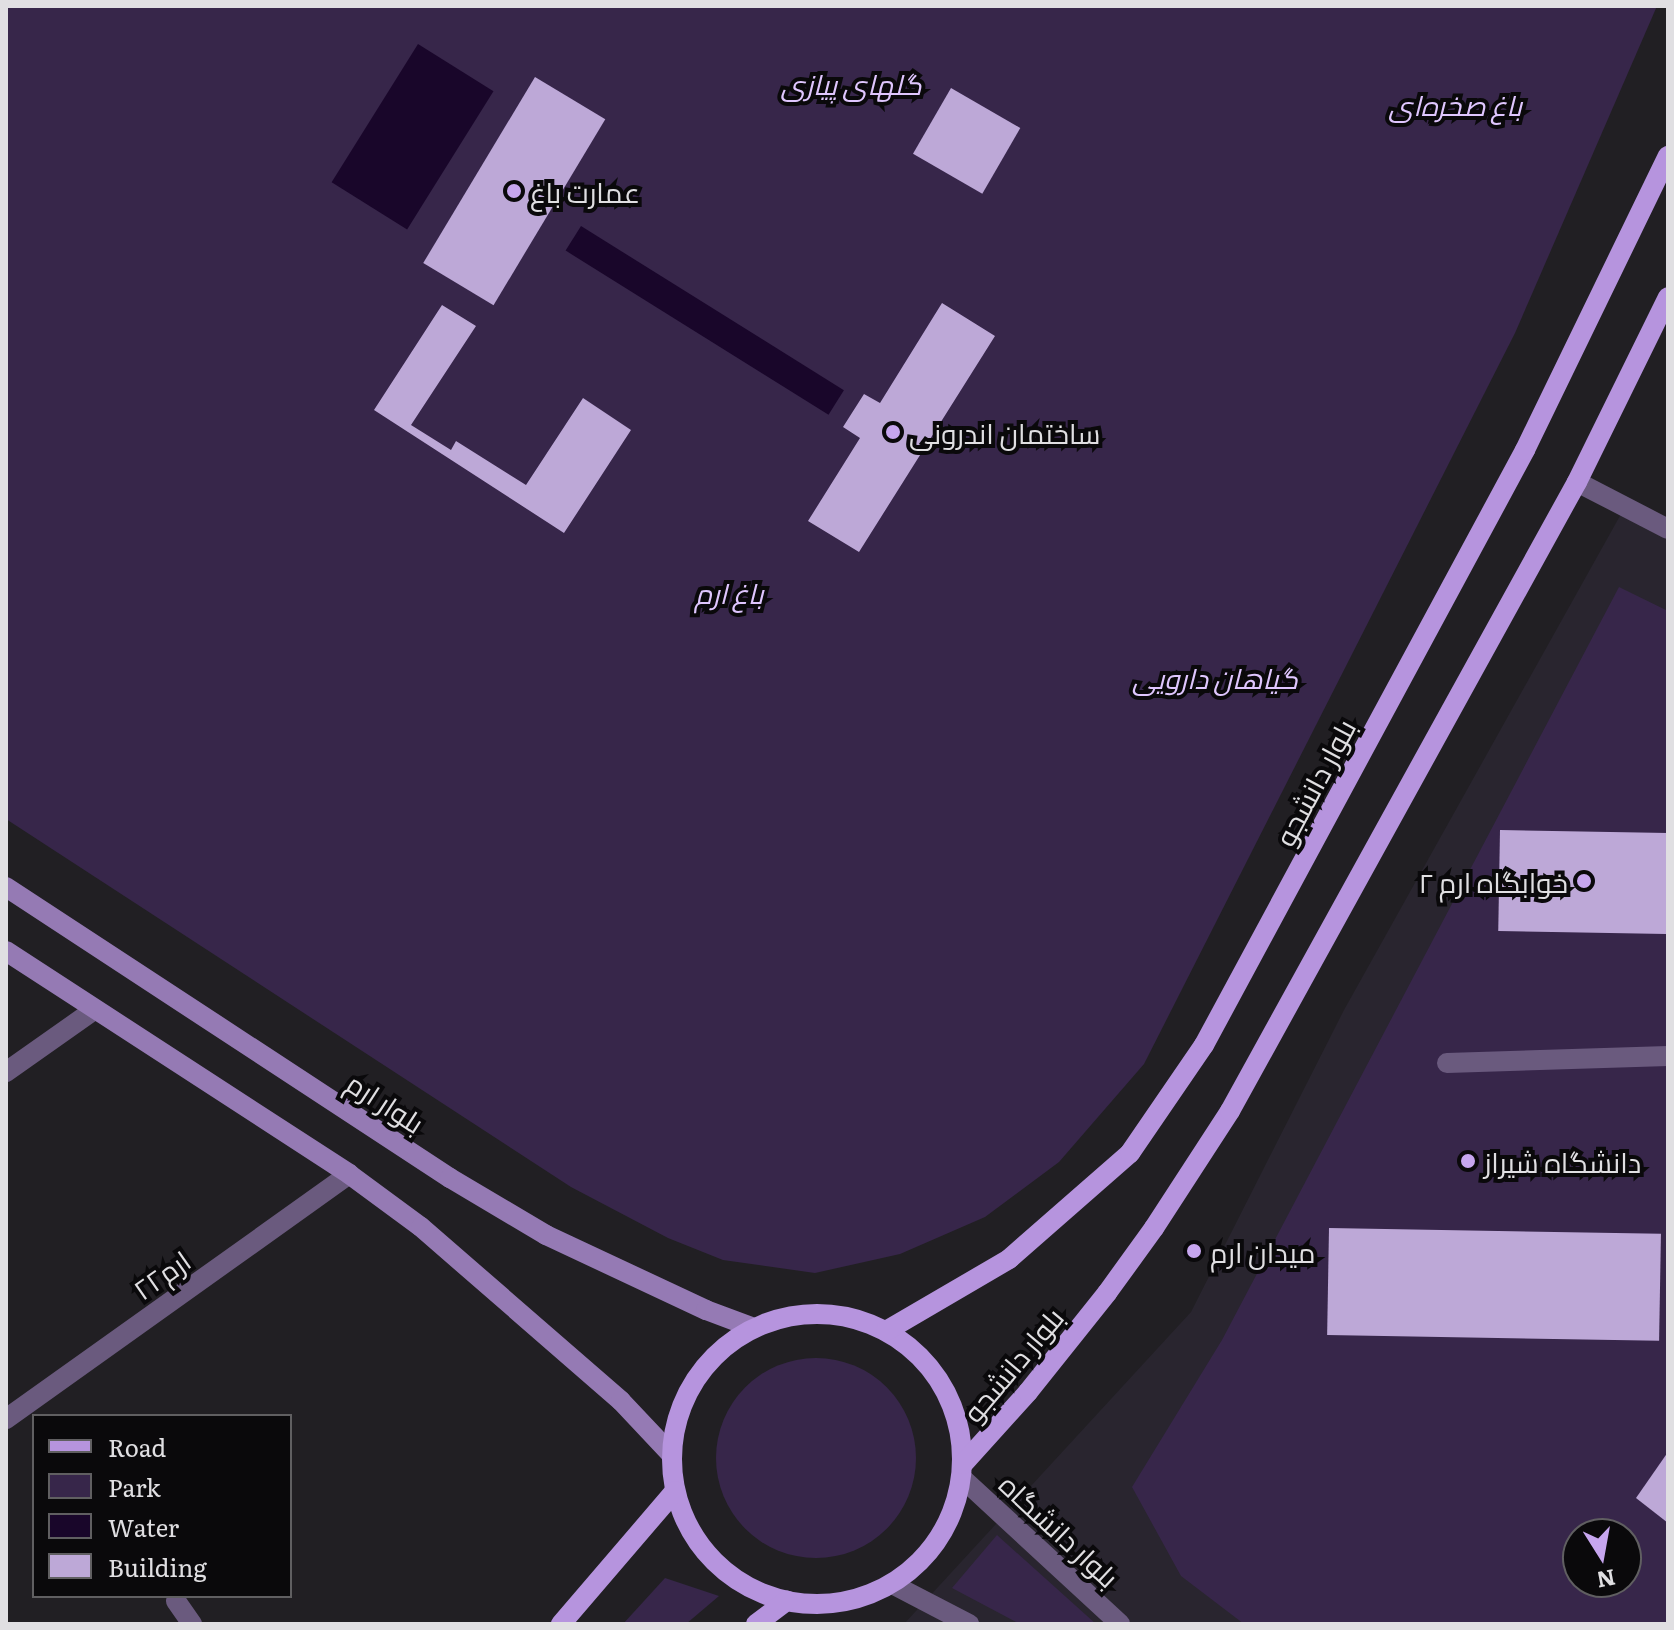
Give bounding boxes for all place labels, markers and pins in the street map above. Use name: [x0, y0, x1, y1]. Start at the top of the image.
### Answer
place label: عمارت باغ: [530, 174, 640, 208]
marker: عمارت باغ: [505, 182, 523, 200]
place label: ساختمان اندرونی: [909, 415, 1100, 449]
marker: ساختمان اندرونی: [884, 423, 902, 441]
place label: خوابگاه ارم ۲: [1418, 864, 1568, 898]
marker: خوابگاه ارم ۲: [1575, 872, 1593, 890]
place label: دانشگاه شیراز: [1484, 1144, 1641, 1178]
marker: دانشگاه شیراز: [1459, 1152, 1477, 1170]
place label: میدان ارم: [1210, 1234, 1315, 1268]
marker: میدان ارم: [1185, 1242, 1203, 1260]

